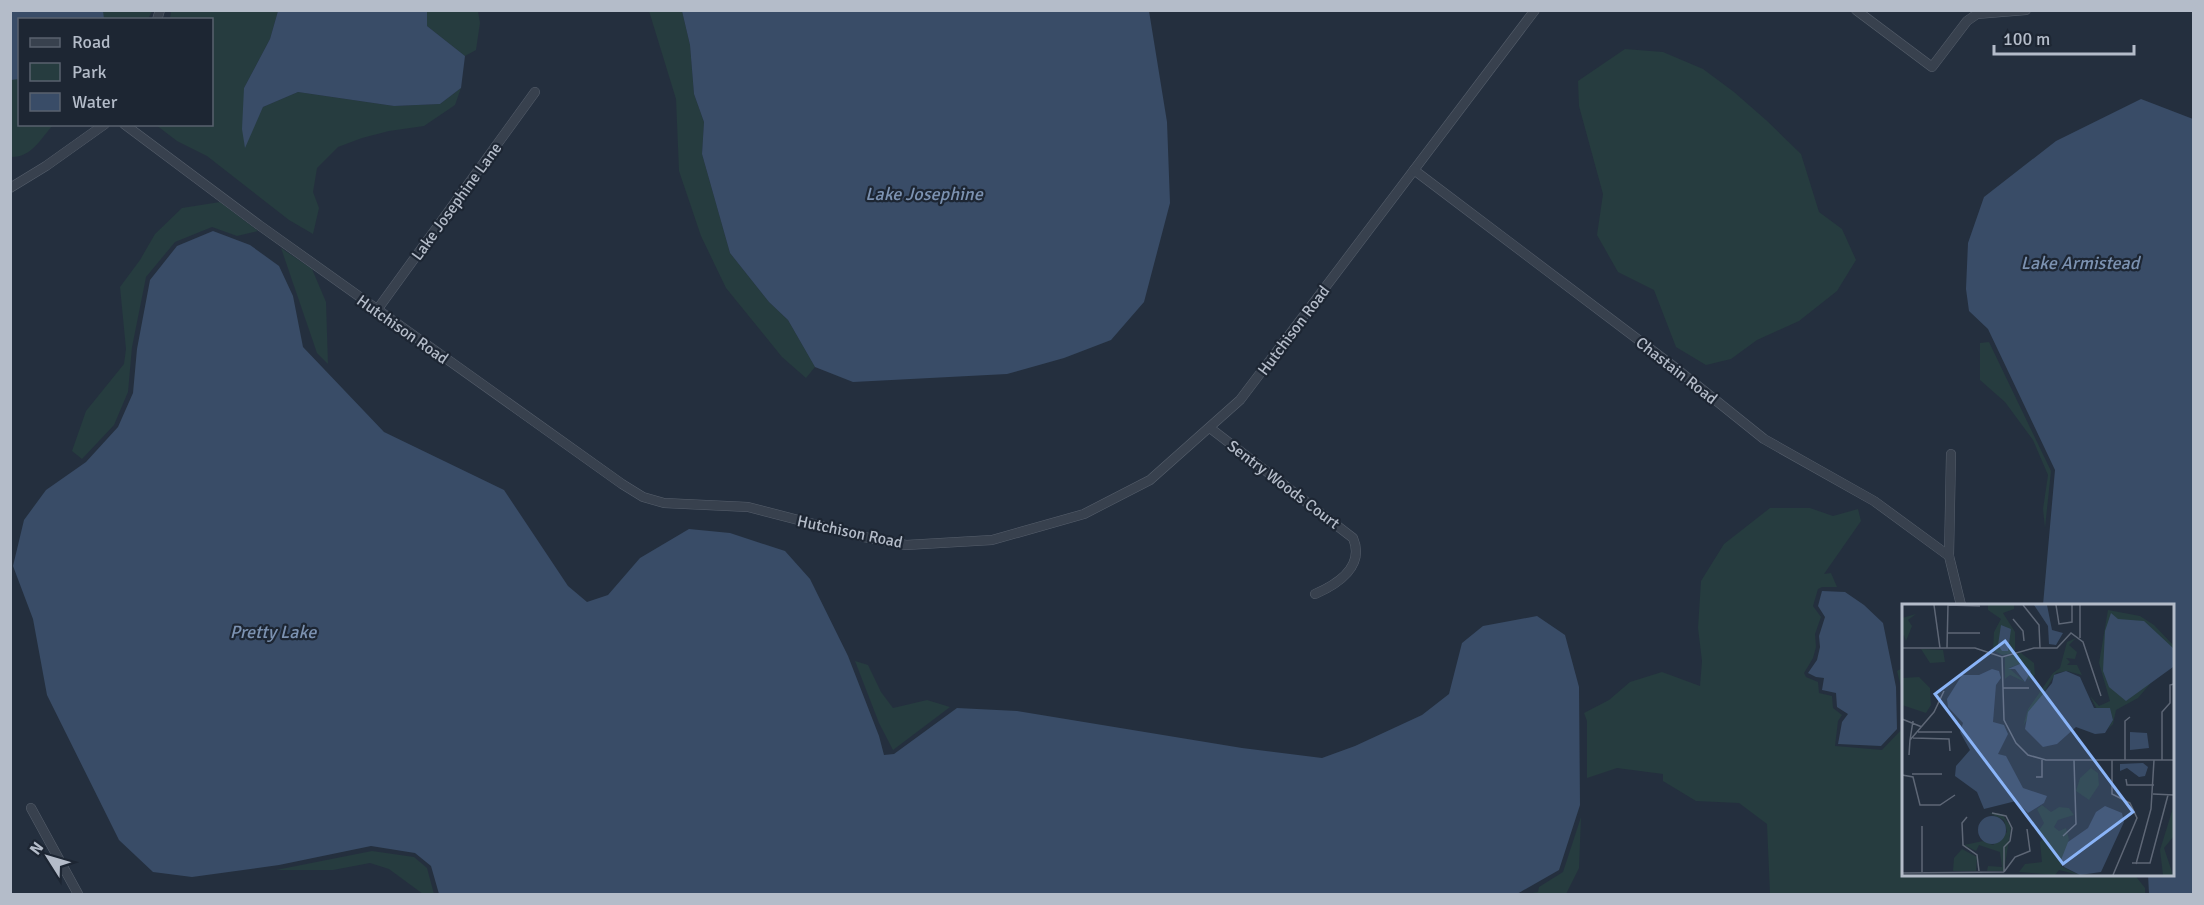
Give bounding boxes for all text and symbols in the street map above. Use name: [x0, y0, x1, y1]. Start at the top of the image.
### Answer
legend: [18, 18, 213, 126]
scale bar: [1994, 18, 2134, 56]
text: 100 m: [2003, 28, 2050, 50]
text: Road: [72, 31, 111, 53]
text: Park: [72, 61, 107, 83]
text: Water: [72, 91, 118, 113]
street label: Lake Josephine Lane: [407, 139, 506, 264]
water label: Lake Josephine: [865, 183, 984, 205]
water label: Lake Armistead: [2021, 252, 2142, 274]
street label: Hutchison Road: [1253, 282, 1334, 380]
street label: Hutchison Road: [353, 291, 452, 369]
street label: Chastain Road: [1632, 333, 1721, 409]
street label: Sentry Woods Court: [1223, 436, 1344, 534]
street label: Hutchison Road: [795, 511, 904, 553]
inset map: [1902, 604, 2174, 875]
water label: Pretty Lake: [230, 621, 317, 643]
north arrow: [18, 827, 78, 887]
text: N: [25, 838, 48, 859]

